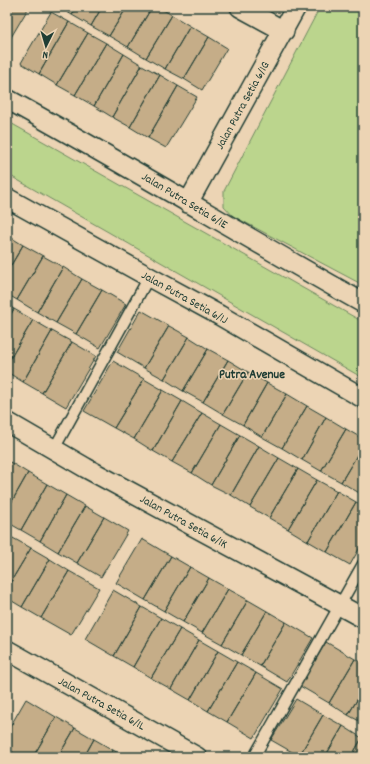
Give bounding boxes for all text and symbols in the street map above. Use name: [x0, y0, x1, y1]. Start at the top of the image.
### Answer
north arrow: [26, 26, 66, 66]
text: N: [41, 46, 49, 62]
street label: Jalan Putra Setia 6/1G: [212, 59, 275, 153]
street label: Jalan Putra Setia 6/1E: [138, 169, 231, 234]
street label: Jalan Putra Setia 6/1J: [138, 267, 231, 329]
district label: Putra Avenue: [219, 366, 285, 385]
street label: Jalan Putra Setia 6/1K: [136, 491, 231, 554]
street label: Jalan Putra Setia 6/1L: [55, 673, 148, 735]

